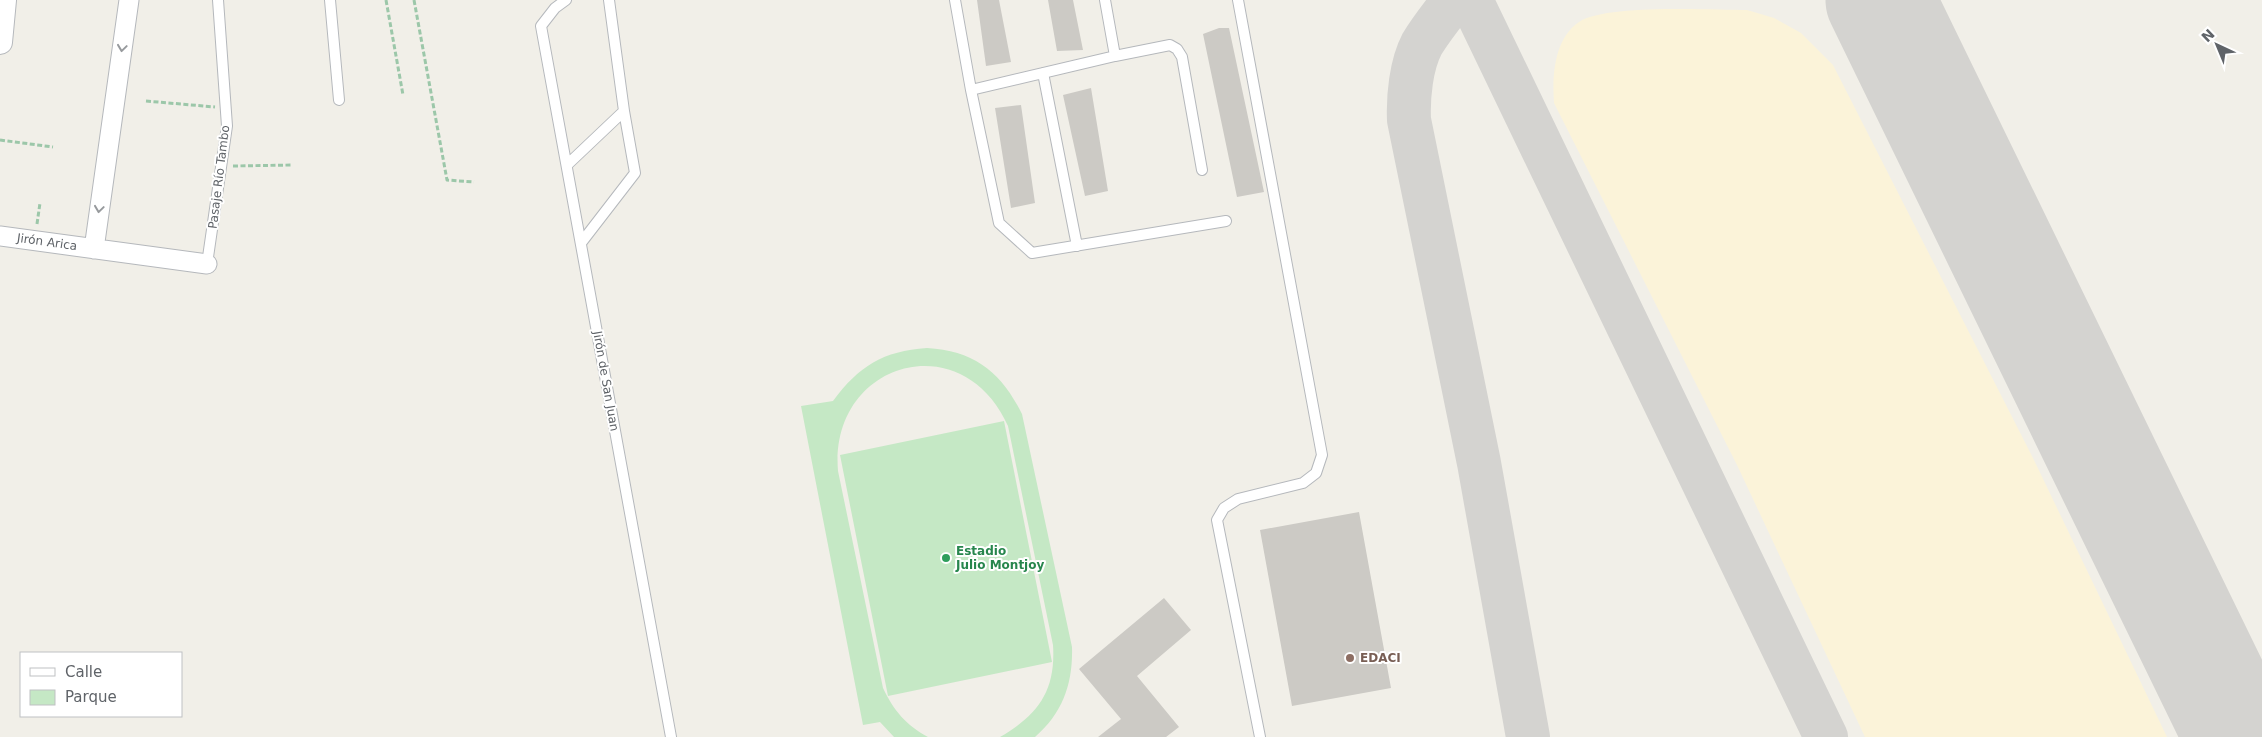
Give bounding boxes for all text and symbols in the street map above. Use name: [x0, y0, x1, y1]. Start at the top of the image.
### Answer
north arrow: [2192, 20, 2242, 70]
text: N: [2198, 26, 2218, 45]
one-way arrow: [117, 44, 127, 53]
street label: Pasaje Río Tambo: [206, 124, 232, 230]
one-way arrow: [94, 206, 105, 214]
street label: Jirón Arica: [15, 231, 78, 253]
street label: Jirón de San Juan: [590, 329, 622, 432]
place label: Estadio Julio Montjoy: [955, 544, 1044, 572]
marker: Estadio Julio Montjoy: [940, 552, 952, 564]
place label: EDACI: [1360, 651, 1401, 665]
legend: [20, 652, 182, 717]
marker: EDACI: [1344, 652, 1356, 664]
text: Calle: [65, 663, 102, 681]
text: Parque: [65, 688, 117, 706]

